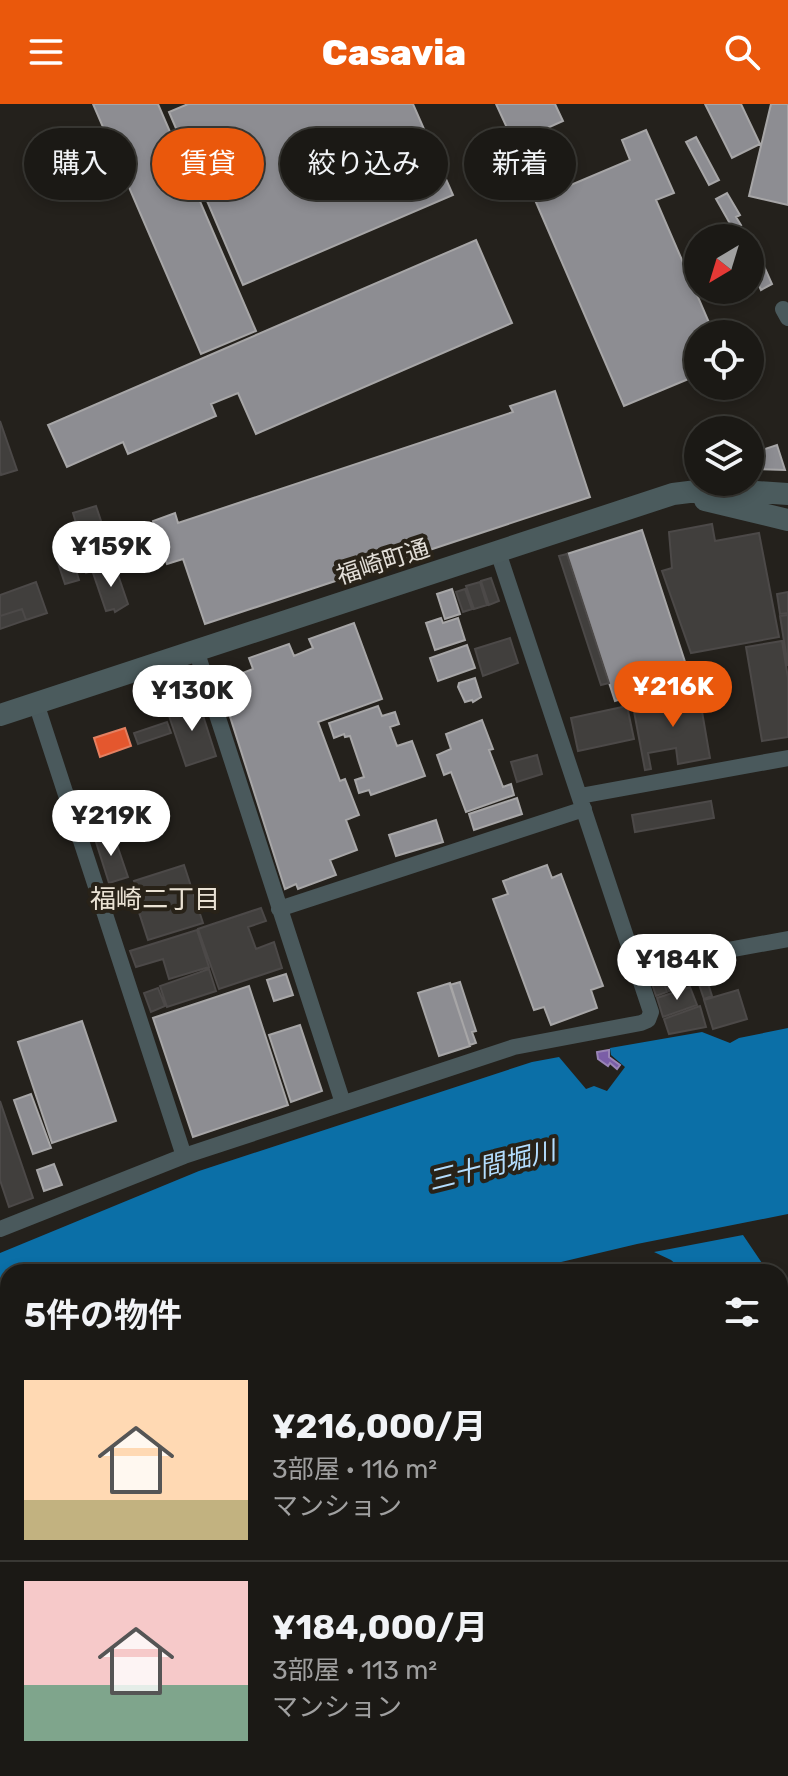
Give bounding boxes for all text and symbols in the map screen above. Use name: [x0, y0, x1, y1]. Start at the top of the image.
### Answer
icon: menu: [24, 30, 68, 74]
icon: search: [720, 30, 764, 74]
text: Casavia: [322, 31, 466, 74]
chip: 購入: [24, 128, 136, 200]
chip: 賃貸: [152, 128, 264, 200]
chip: 絞り込み: [280, 128, 448, 200]
chip: 新着: [464, 128, 576, 200]
north arrow: [684, 224, 764, 304]
map controls: [684, 224, 764, 496]
button: locate: [684, 320, 764, 400]
button: layers: [684, 416, 764, 496]
pin: ¥159K: [55, 521, 167, 589]
text: ¥159K: [70, 531, 152, 562]
street label: 福崎町通: [333, 534, 433, 590]
pin: ¥216K: [617, 661, 729, 729]
pin: ¥130K: [136, 665, 248, 733]
text: ¥216K: [632, 671, 714, 702]
text: ¥130K: [151, 675, 233, 706]
pin: ¥219K: [55, 790, 167, 858]
text: ¥219K: [70, 800, 152, 831]
district label: 福崎二丁目: [90, 884, 220, 915]
pin: ¥184K: [621, 934, 733, 1002]
text: ¥184K: [635, 944, 719, 975]
water label: 三十間堀川: [425, 1135, 562, 1197]
icon: filters: [720, 1290, 764, 1334]
text: 5件の物件: [24, 1295, 182, 1336]
text: ¥216,000/月: [272, 1406, 486, 1447]
icon: home: [88, 1412, 184, 1508]
text: 3部屋 · 116 m²: [272, 1454, 437, 1485]
text: マンション: [272, 1491, 402, 1522]
text: ¥184,000/月: [272, 1607, 488, 1648]
icon: home: [88, 1613, 184, 1709]
text: 3部屋 · 113 m²: [272, 1655, 437, 1686]
text: マンション: [272, 1692, 402, 1723]

